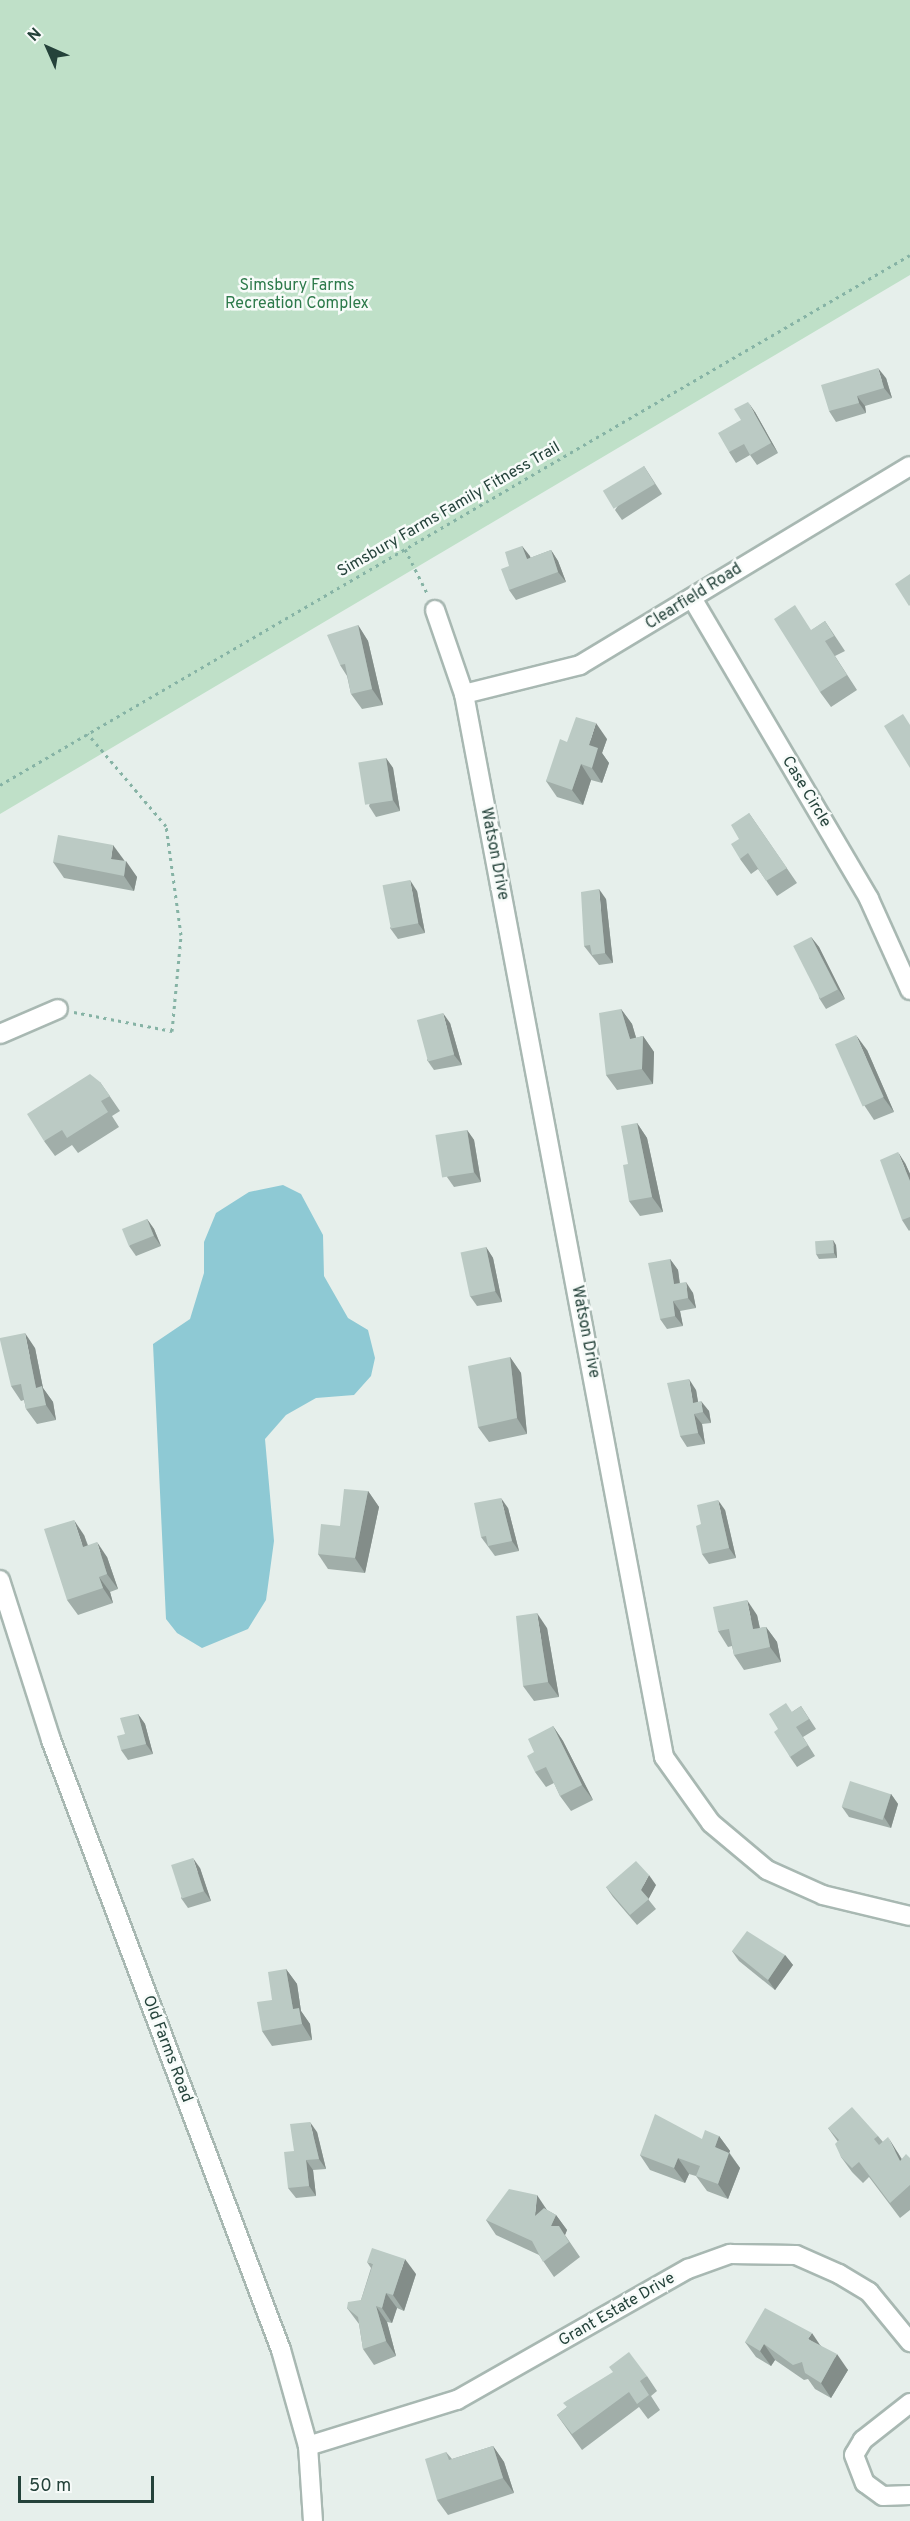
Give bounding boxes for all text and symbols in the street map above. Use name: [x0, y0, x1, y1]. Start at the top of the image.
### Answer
north arrow: [18, 18, 78, 78]
text: N: [24, 24, 46, 46]
park label: Simsbury Farms Recreation Complex: [225, 276, 369, 314]
street label: Simsbury Farms Family Fitness Trail: [334, 438, 564, 582]
street label: Clearfield Road: [642, 560, 746, 634]
street label: Case Circle: [777, 753, 835, 831]
street label: Watson Drive: [476, 806, 512, 902]
street label: Watson Drive: [567, 1284, 603, 1380]
street label: Old Farms Road: [138, 1993, 196, 2105]
street label: Grant Estate Drive: [555, 2269, 679, 2351]
scale bar: [21, 2464, 158, 2502]
text: 50 m: [29, 2475, 71, 2498]

